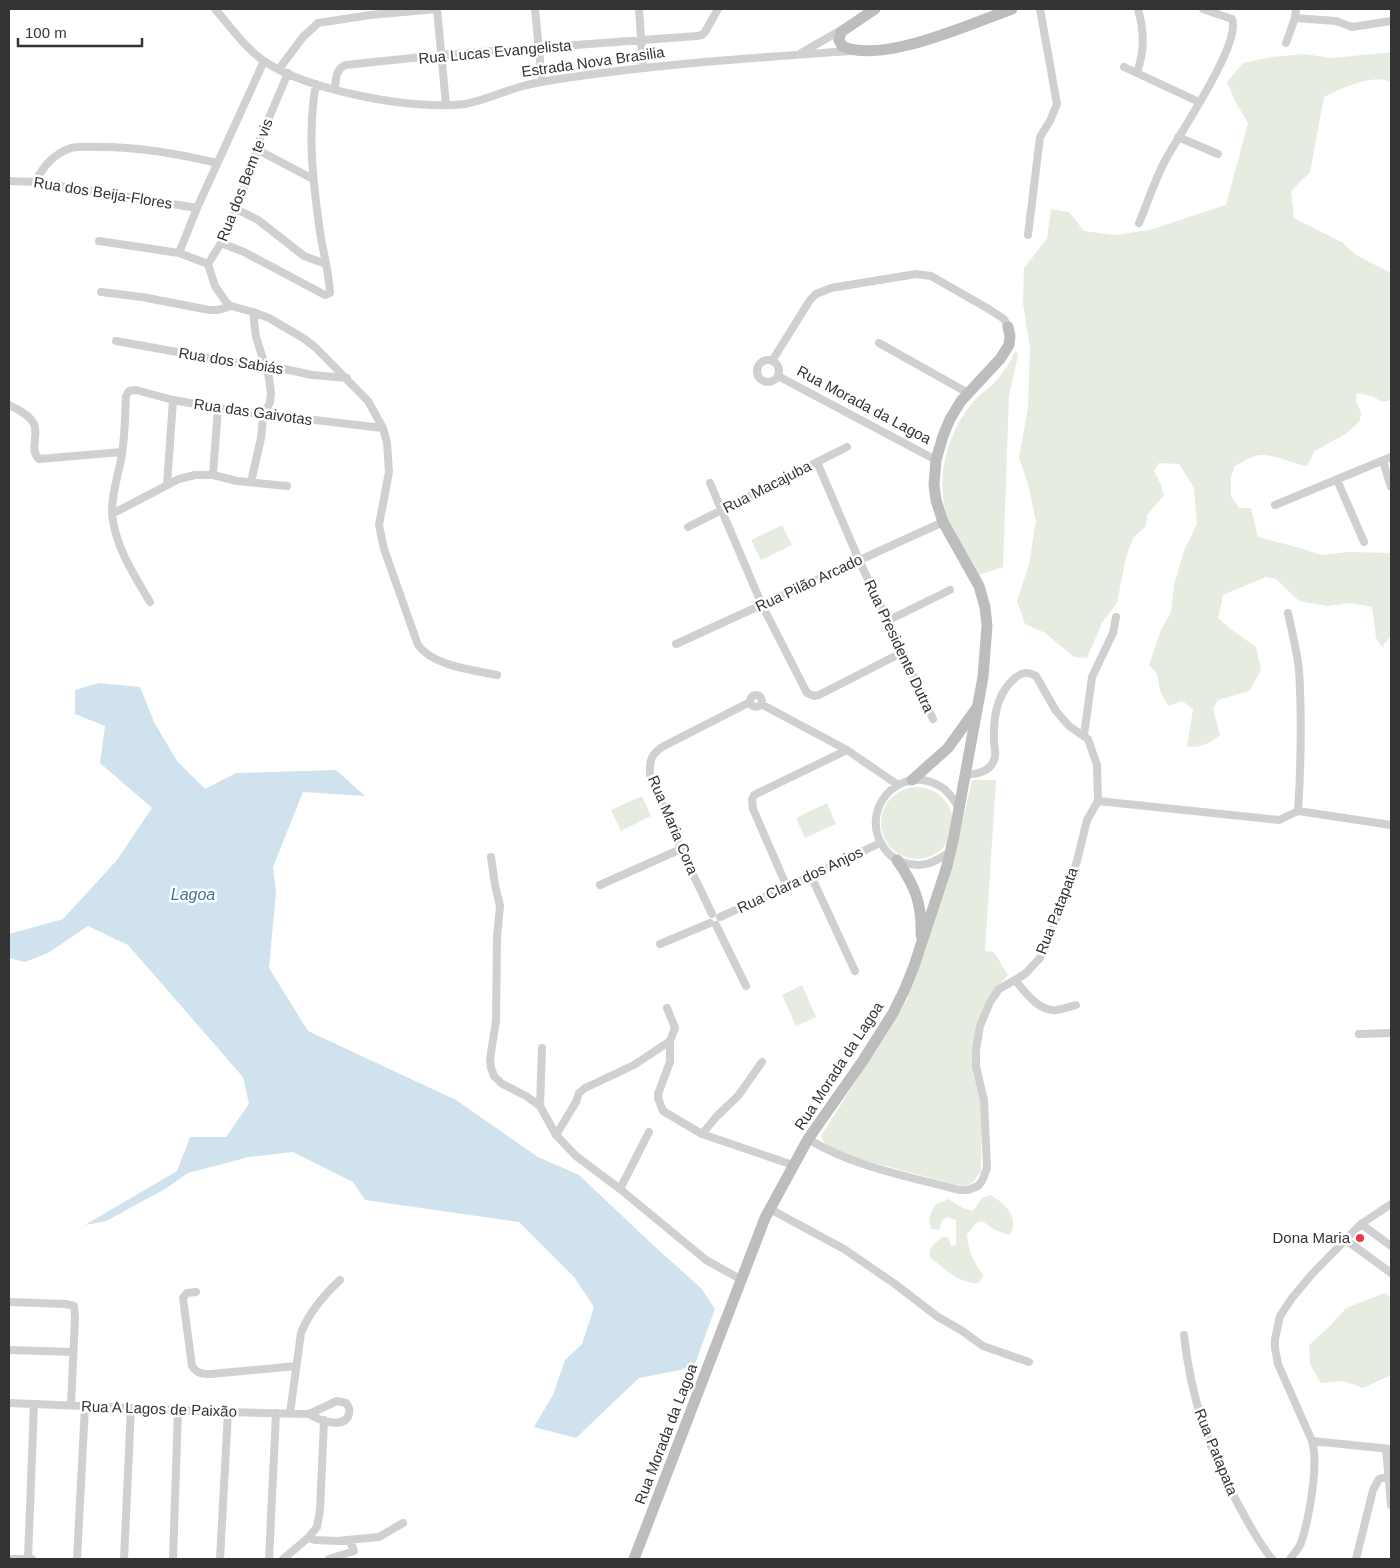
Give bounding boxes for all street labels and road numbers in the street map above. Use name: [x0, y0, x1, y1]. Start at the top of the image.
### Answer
street label: Rua Lucas Evangelista: [418, 36, 573, 67]
street label: Estrada Nova Brasilia: [520, 43, 666, 80]
street label: Rua dos Bem te vis: [213, 116, 276, 244]
street label: Rua dos Beija-Flores: [33, 173, 174, 212]
street label: Rua dos Sabiás: [177, 344, 285, 377]
street label: Rua Morada da Lagoa: [794, 362, 935, 447]
street label: Rua das Gaivotas: [193, 395, 313, 428]
street label: Rua Macajuba: [720, 457, 814, 516]
street label: Rua Pilão Arcado: [753, 550, 865, 615]
street label: Rua Presidente Dutra: [861, 577, 938, 715]
street label: Rua Maria Cora: [645, 773, 702, 877]
street label: Rua Clara dos Anjos: [734, 843, 865, 916]
street label: Rua Patapata: [1032, 864, 1081, 957]
street label: Rua Morada da Lagoa: [791, 998, 887, 1133]
street label: Rua Morada da Lagoa: [631, 1360, 700, 1507]
street label: Rua A Lagos de Paixão: [81, 1397, 237, 1420]
street label: Rua Patapata: [1191, 1406, 1242, 1498]

